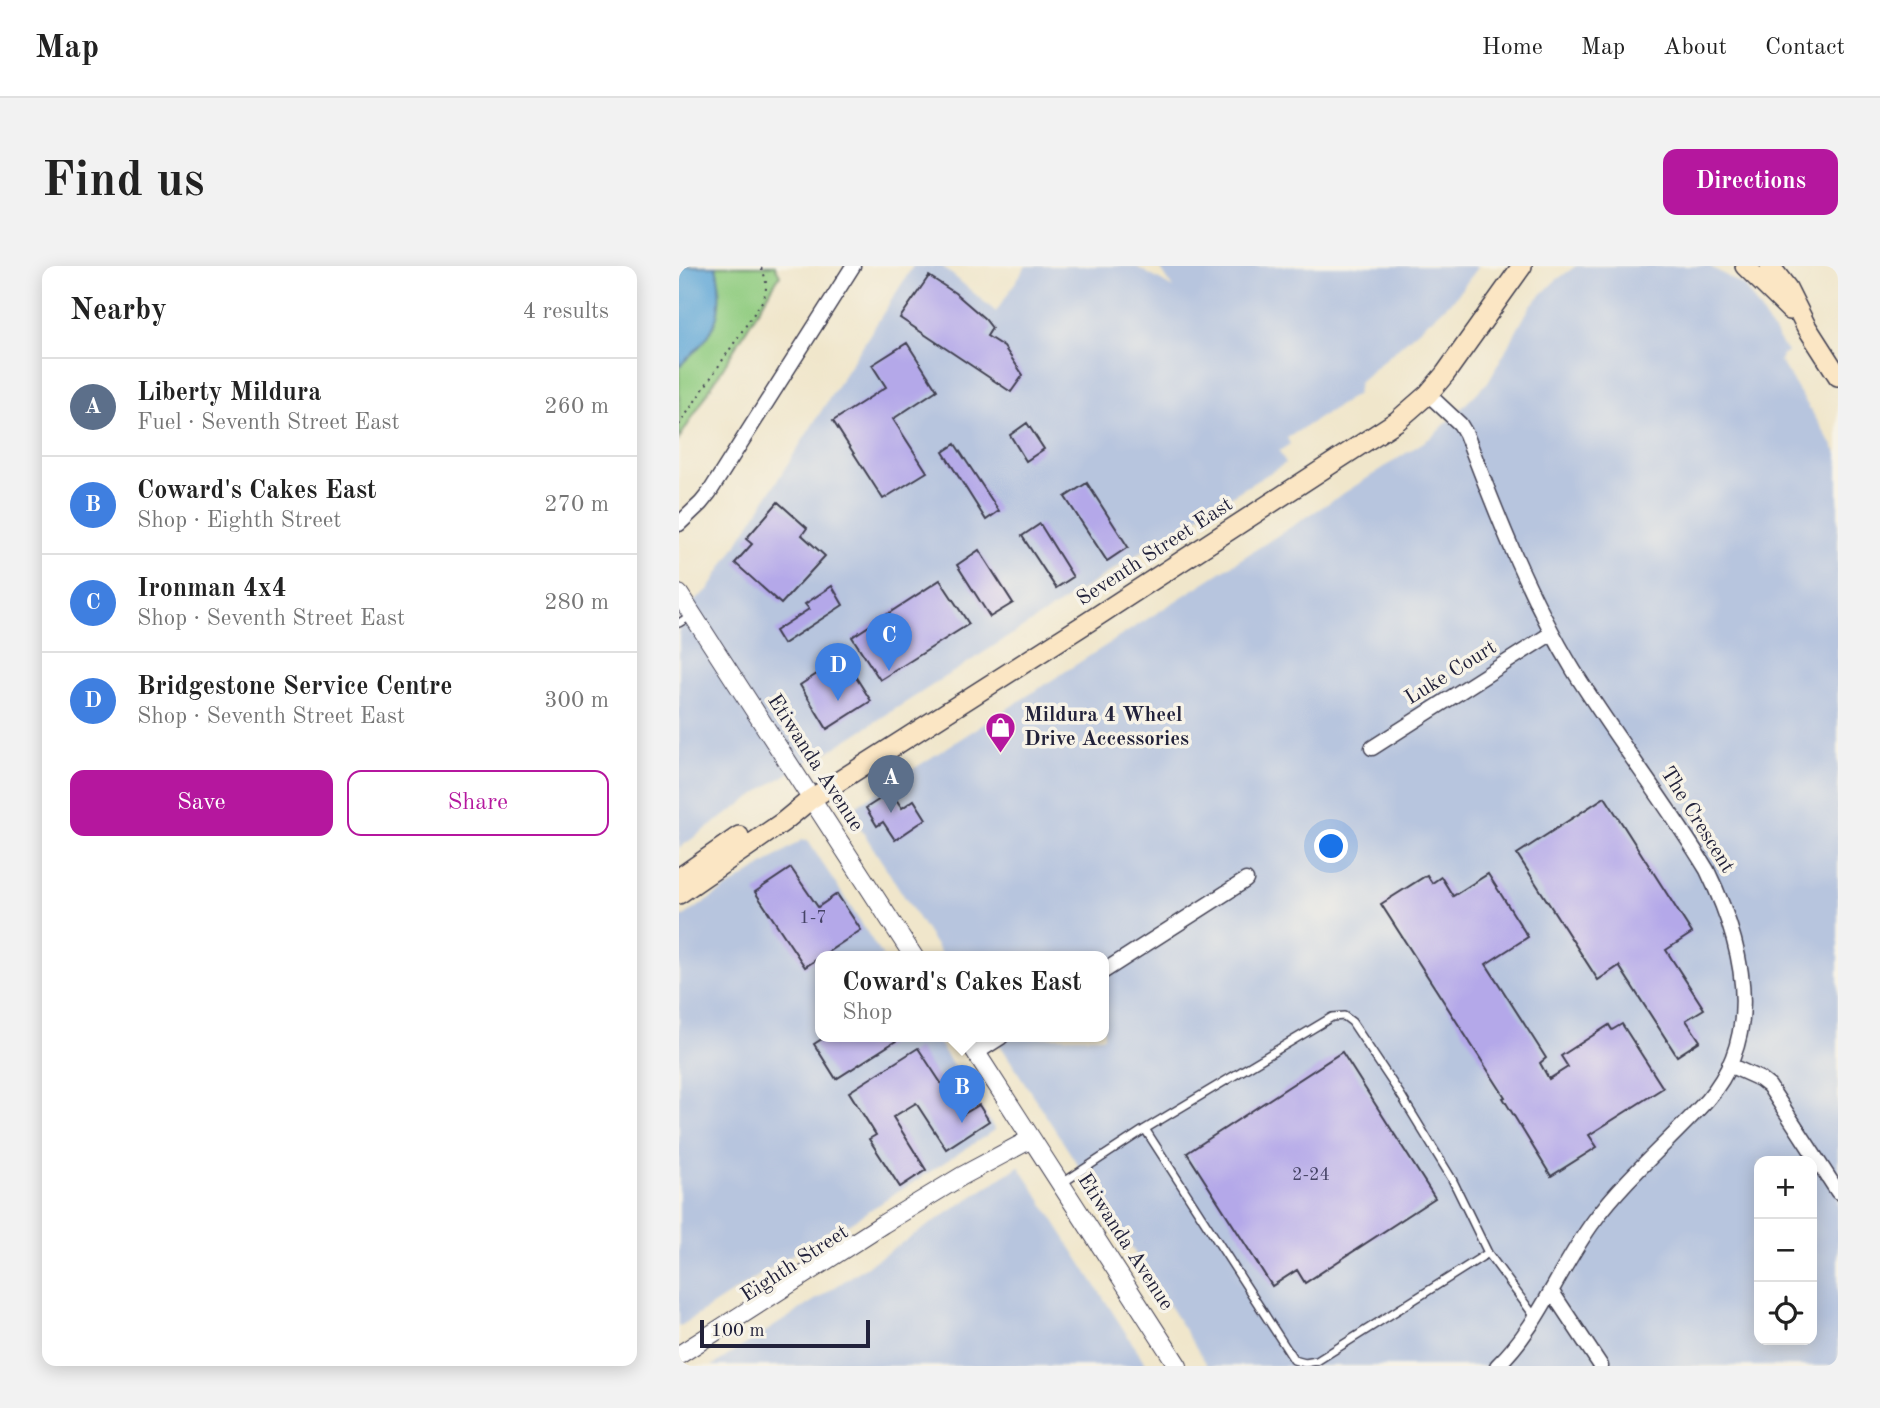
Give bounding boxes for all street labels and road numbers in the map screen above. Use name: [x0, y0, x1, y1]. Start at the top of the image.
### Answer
street label: Seventh Street East: [1073, 494, 1237, 610]
street label: Luke Court: [1402, 637, 1500, 709]
street label: Etiwanda Avenue: [763, 691, 867, 835]
street label: The Crescent: [1656, 763, 1738, 877]
street label: Etiwanda Avenue: [1073, 1170, 1177, 1314]
street label: Eighth Street: [738, 1222, 852, 1306]

